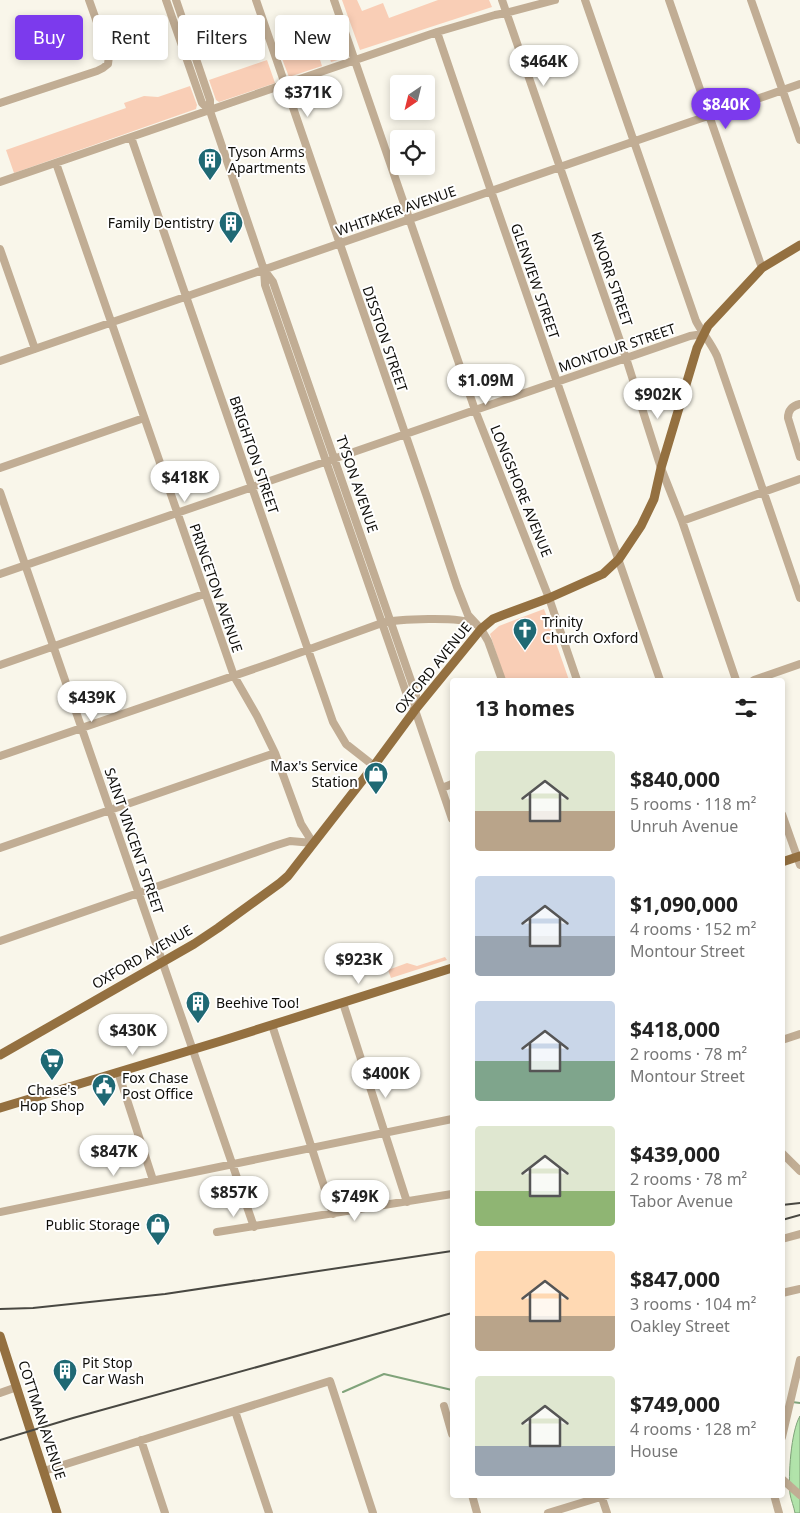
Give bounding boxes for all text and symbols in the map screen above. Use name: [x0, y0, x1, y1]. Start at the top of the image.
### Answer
chip: Buy: [15, 15, 83, 60]
chip: Rent: [93, 15, 168, 60]
chip: Filters: [178, 15, 265, 60]
chip: New: [275, 15, 349, 60]
pin: $464K: [509, 44, 579, 87]
text: $464K: [520, 50, 568, 72]
north arrow: [390, 75, 435, 120]
map controls: [390, 75, 435, 175]
pin: $371K: [273, 76, 343, 118]
text: $371K: [284, 81, 332, 103]
pin: $840K: [691, 88, 761, 130]
text: $840K: [702, 93, 750, 115]
button: locate: [390, 130, 435, 175]
place label: Tyson Arms Apartments: [228, 142, 306, 177]
building icon: Tyson Arms Apartments: [197, 147, 223, 181]
street label: WHITAKER AVENUE: [333, 181, 458, 240]
building icon: Family Dentistry: [218, 210, 244, 244]
place label: Family Dentistry: [108, 213, 215, 232]
street label: GLENVIEW STREET: [507, 221, 564, 341]
street label: KNORR STREET: [587, 229, 638, 329]
street label: DISSTON STREET: [358, 283, 413, 394]
street label: MONTOUR STREET: [556, 318, 678, 377]
pin: $1.09M: [445, 364, 527, 406]
text: $1.09M: [458, 369, 514, 391]
pin: $902K: [623, 378, 693, 420]
text: $902K: [634, 383, 682, 405]
street label: BRIGHTON STREET: [225, 393, 284, 516]
street label: LONGSHORE AVENUE: [486, 422, 557, 560]
street label: TYSON AVENUE: [332, 433, 383, 535]
pin: $418K: [150, 460, 220, 503]
text: $418K: [161, 466, 209, 488]
street label: PRINCETON AVENUE: [185, 521, 247, 655]
place label: Trinity Church Oxford: [542, 612, 638, 647]
church icon: Trinity Church Oxford: [512, 617, 538, 651]
street label: OXFORD AVENUE: [390, 618, 476, 718]
pin: $439K: [57, 680, 127, 723]
text: $439K: [68, 686, 116, 708]
text: 13 homes: [475, 694, 575, 722]
icon: filters: [732, 694, 760, 722]
place label: Max's Service Station: [270, 756, 358, 791]
shop icon: Max's Service Station: [363, 761, 389, 795]
street label: SAINT VINCENT STREET: [101, 765, 169, 917]
text: $840,000: [630, 765, 720, 793]
icon: home: [515, 771, 575, 831]
text: 5 rooms · 118 m²: [630, 793, 756, 815]
text: Unruh Avenue: [630, 815, 738, 837]
text: $1,090,000: [630, 890, 738, 918]
icon: home: [515, 896, 575, 956]
text: 4 rooms · 152 m²: [630, 918, 756, 940]
street label: OXFORD AVENUE: [88, 920, 195, 993]
text: Montour Street: [630, 940, 745, 962]
pin: $923K: [324, 942, 394, 985]
text: $923K: [335, 948, 383, 970]
building icon: Beehive Too!: [185, 990, 211, 1024]
place label: Beehive Too!: [216, 993, 299, 1012]
pin: $430K: [98, 1014, 168, 1056]
text: $418,000: [630, 1015, 720, 1043]
text: $430K: [109, 1019, 157, 1041]
icon: home: [515, 1021, 575, 1081]
text: 2 rooms · 78 m²: [630, 1043, 747, 1065]
supermarket icon: Chase's Hop Shop: [39, 1047, 65, 1081]
pin: $400K: [351, 1056, 421, 1099]
text: $400K: [362, 1062, 410, 1084]
text: Montour Street: [630, 1065, 745, 1087]
place label: Fox Chase Post Office: [122, 1068, 193, 1103]
public building icon: Fox Chase Post Office: [91, 1073, 117, 1107]
place label: Chase's Hop Shop: [20, 1080, 84, 1115]
pin: $847K: [79, 1134, 149, 1177]
text: $847K: [90, 1140, 138, 1162]
text: $439,000: [630, 1140, 720, 1168]
icon: home: [515, 1146, 575, 1206]
text: 2 rooms · 78 m²: [630, 1168, 747, 1190]
pin: $857K: [199, 1176, 269, 1218]
pin: $749K: [320, 1180, 390, 1222]
text: $857K: [210, 1181, 258, 1203]
text: $749K: [331, 1185, 379, 1207]
text: Tabor Avenue: [630, 1190, 733, 1212]
shop icon: Public Storage: [145, 1212, 171, 1246]
place label: Public Storage: [46, 1215, 140, 1234]
text: $847,000: [630, 1265, 720, 1293]
icon: home: [515, 1271, 575, 1331]
text: 3 rooms · 104 m²: [630, 1293, 756, 1315]
text: Oakley Street: [630, 1315, 730, 1337]
place label: Pit Stop Car Wash: [82, 1353, 144, 1388]
street label: COTTMAN AVENUE: [14, 1358, 71, 1482]
building icon: Pit Stop Car Wash: [52, 1358, 78, 1392]
text: $749,000: [630, 1390, 720, 1418]
icon: home: [515, 1396, 575, 1456]
text: 4 rooms · 128 m²: [630, 1418, 756, 1440]
text: House: [630, 1440, 678, 1462]

